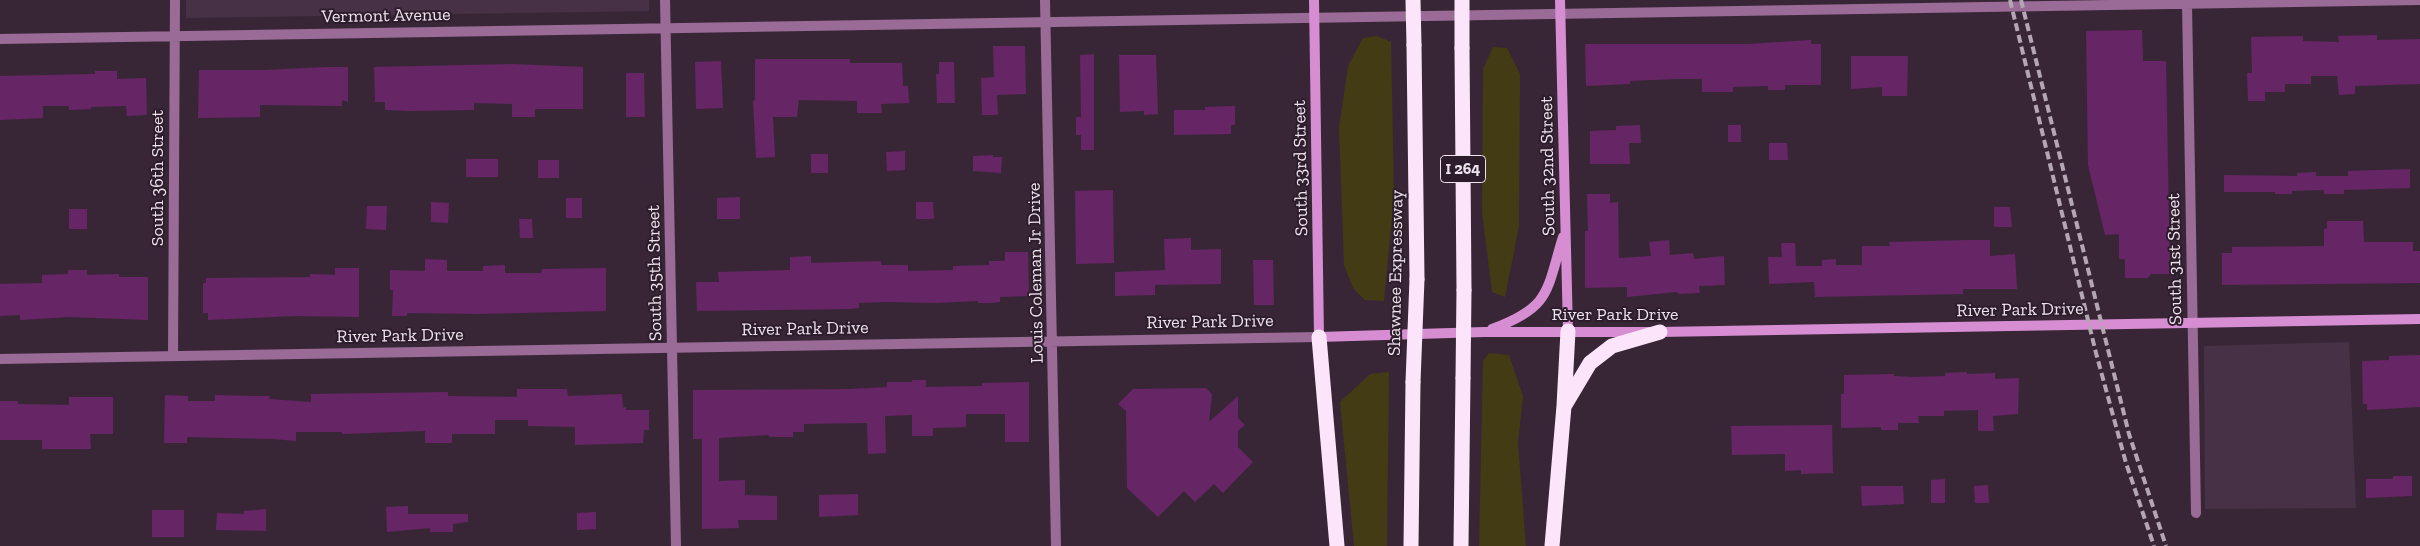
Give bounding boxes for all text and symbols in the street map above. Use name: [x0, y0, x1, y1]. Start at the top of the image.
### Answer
street label: Vermont Avenue: [321, 4, 451, 28]
street label: South 32nd Street: [1536, 96, 1560, 236]
street label: South 33rd Street: [1289, 100, 1313, 236]
street label: South 36th Street: [147, 110, 169, 246]
road number: I 264: [1440, 156, 1486, 182]
street label: Louis Coleman Jr Drive: [1024, 182, 1048, 364]
street label: Shawnee Expressway: [1384, 190, 1408, 356]
street label: South 31st Street: [2163, 193, 2187, 325]
street label: South 35th Street: [643, 205, 667, 341]
street label: River Park Drive: [1956, 298, 2084, 322]
street label: River Park Drive: [1551, 304, 1679, 326]
street label: River Park Drive: [1146, 310, 1274, 334]
street label: River Park Drive: [741, 317, 869, 341]
street label: River Park Drive: [336, 324, 464, 348]

